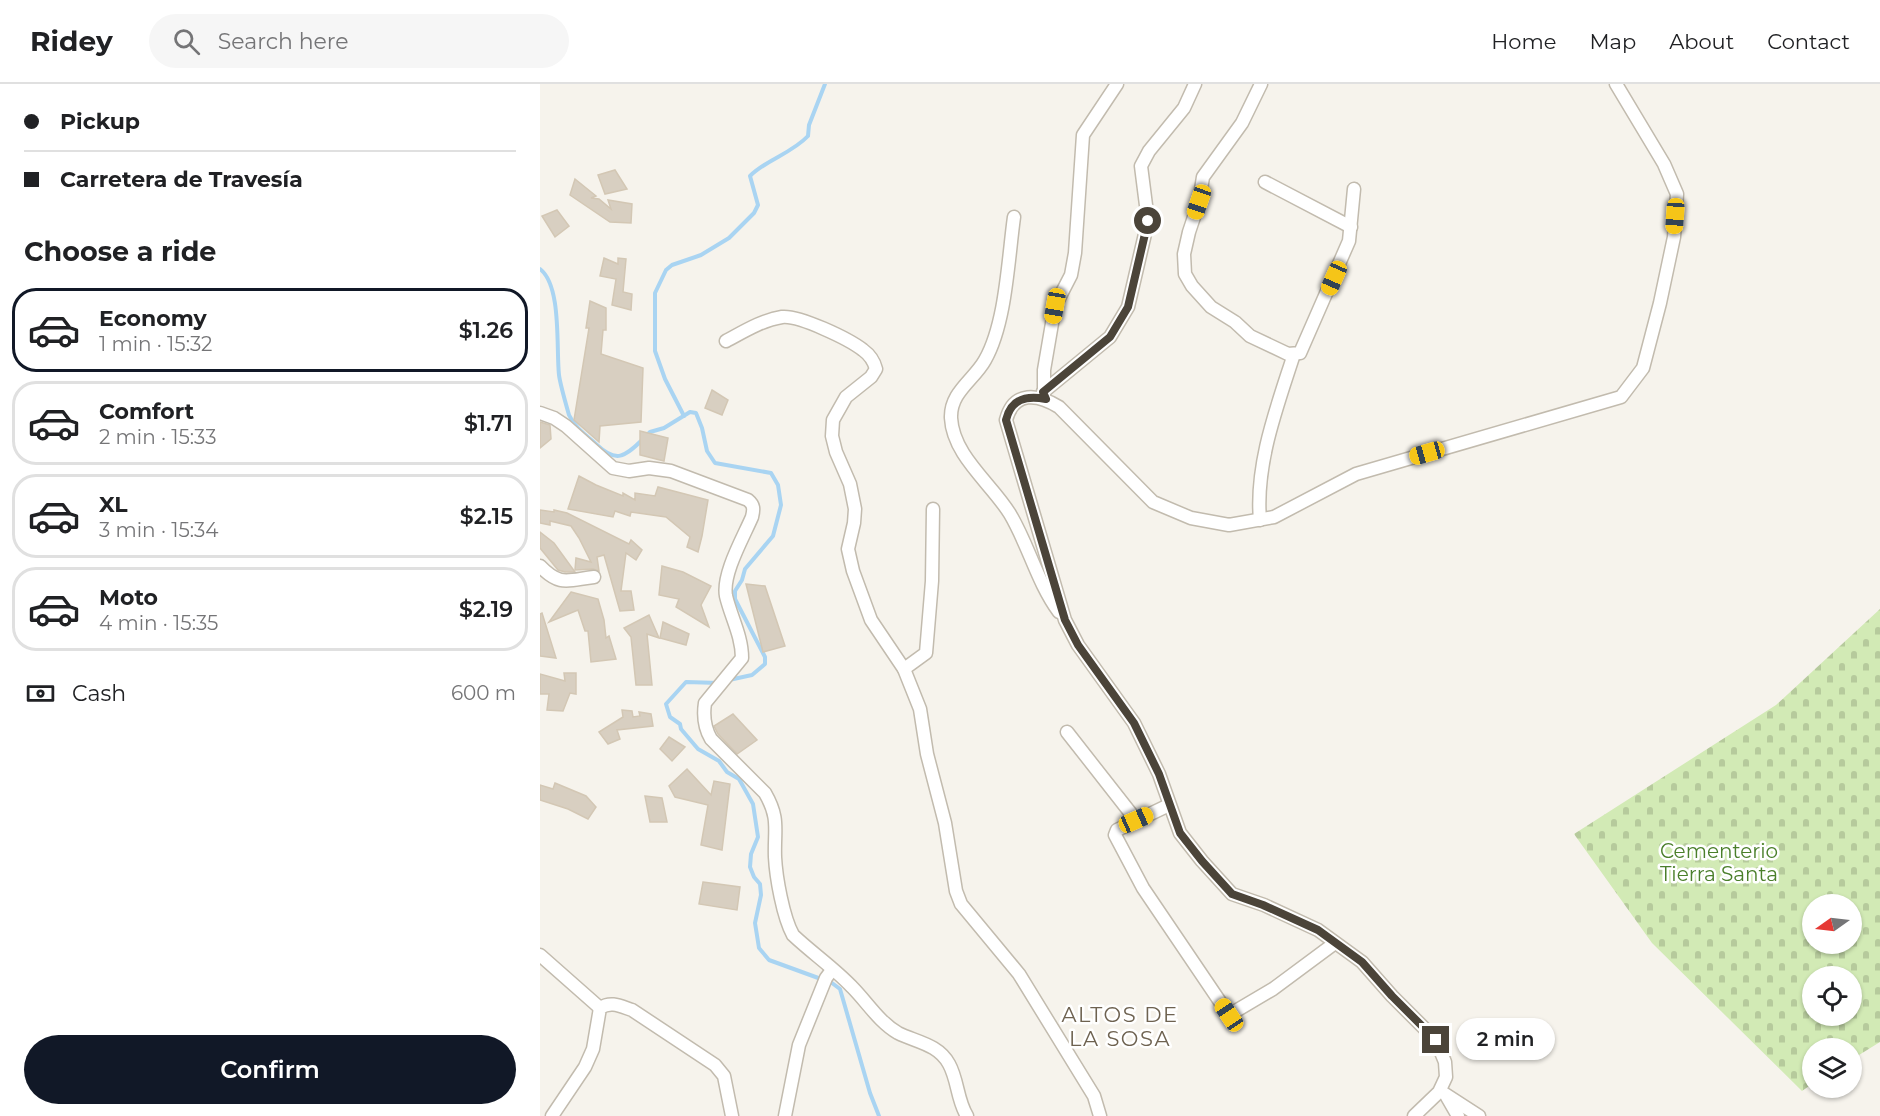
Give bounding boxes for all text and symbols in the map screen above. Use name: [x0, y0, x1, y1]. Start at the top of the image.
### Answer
search box: [149, 14, 569, 68]
text: Ridey: [30, 24, 113, 58]
icon: search: [170, 25, 203, 58]
text: Search here: [218, 28, 349, 55]
text: Home: [1491, 29, 1556, 54]
text: Map: [1589, 29, 1636, 54]
text: About: [1669, 29, 1734, 54]
text: Contact: [1767, 29, 1850, 54]
text: Pickup: [60, 108, 140, 135]
text: Carretera de Travesía: [60, 166, 303, 193]
car: [1185, 182, 1213, 222]
car: [1665, 197, 1685, 235]
route start: [1134, 207, 1161, 234]
text: Choose a ride: [24, 235, 216, 268]
car: [1318, 258, 1350, 298]
car: [1043, 287, 1067, 325]
icon: car: [27, 303, 81, 357]
text: Economy: [99, 305, 207, 332]
text: $1.26: [459, 317, 513, 344]
text: 1 min · 15:32: [99, 332, 212, 356]
icon: car: [27, 396, 81, 450]
text: Comfort: [99, 398, 194, 425]
text: $1.71: [464, 410, 513, 437]
text: 2 min · 15:33: [99, 425, 216, 449]
car: [1407, 439, 1447, 467]
icon: car: [27, 489, 81, 543]
text: XL: [99, 491, 128, 518]
text: $2.15: [460, 503, 513, 530]
text: 3 min · 15:34: [99, 518, 218, 542]
icon: car: [27, 582, 81, 636]
text: Moto: [99, 584, 158, 611]
text: $2.19: [459, 596, 513, 623]
text: 4 min · 15:35: [99, 611, 218, 635]
icon: cash: [24, 677, 57, 710]
text: Cash: [72, 680, 126, 707]
text: 600 m: [451, 681, 516, 705]
car: [1116, 804, 1156, 836]
park label: Cementerio Tierra Santa: [1660, 839, 1778, 886]
north arrow: [1802, 894, 1862, 954]
map controls: [1802, 894, 1862, 1098]
button: locate: [1802, 966, 1862, 1026]
car: [1211, 995, 1247, 1035]
district label: ALTOS DE LA SOSA: [1061, 1002, 1179, 1051]
callout: 2 min: [1457, 1019, 1556, 1061]
route end: [1422, 1026, 1449, 1053]
text: 2 min: [1477, 1027, 1534, 1051]
button: Confirm: [24, 1035, 516, 1104]
button: layers: [1802, 1038, 1862, 1098]

